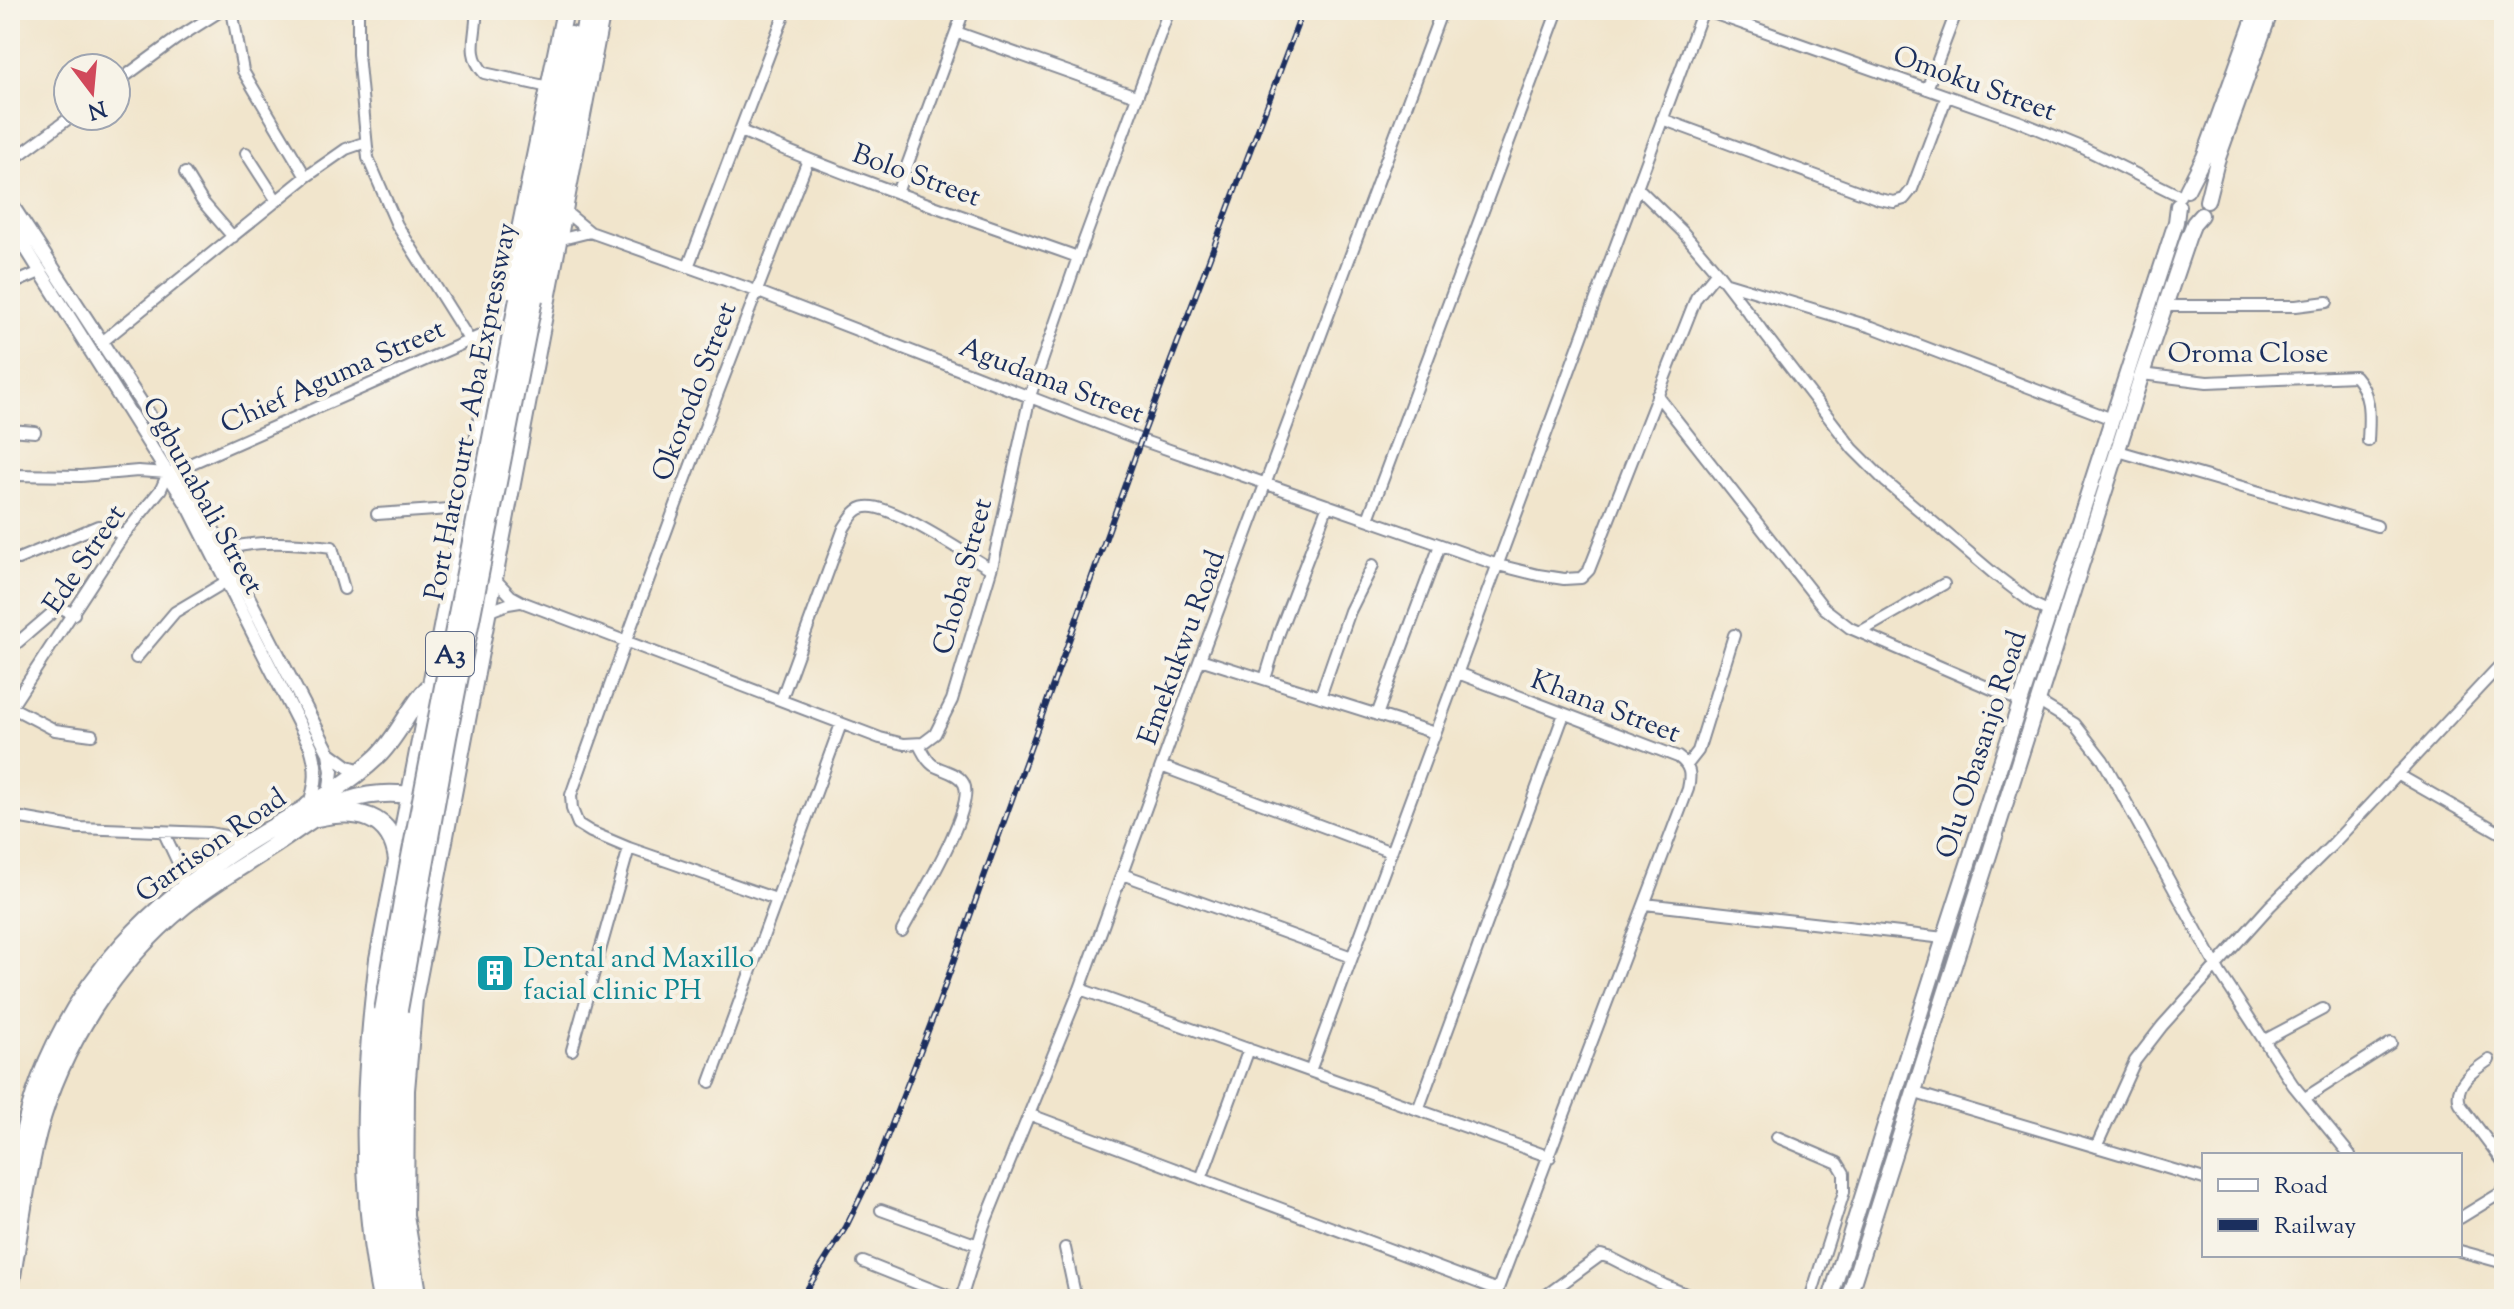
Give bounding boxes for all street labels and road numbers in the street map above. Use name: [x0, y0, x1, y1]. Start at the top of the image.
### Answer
street label: Omoku Street: [1887, 37, 2062, 133]
street label: Bolo Street: [846, 135, 986, 219]
street label: Port Harcourt - Aba Expressway: [416, 219, 528, 604]
street label: Okorodo Street: [643, 296, 748, 487]
street label: Chief Aguma Street: [215, 310, 452, 445]
street label: Agudama Street: [953, 328, 1150, 436]
street label: Oroma Close: [2167, 335, 2329, 375]
street label: Ogbunabali Street: [131, 390, 272, 603]
street label: Choba Street: [924, 494, 1004, 659]
street label: Ede Street: [34, 497, 137, 622]
street label: Emekukwu Road: [1129, 545, 1237, 751]
street label: Olu Obasanjo Road: [1927, 626, 2039, 864]
road number: A3: [426, 632, 474, 676]
street label: Khana Street: [1524, 661, 1686, 755]
street label: Garrison Road: [128, 779, 295, 913]

